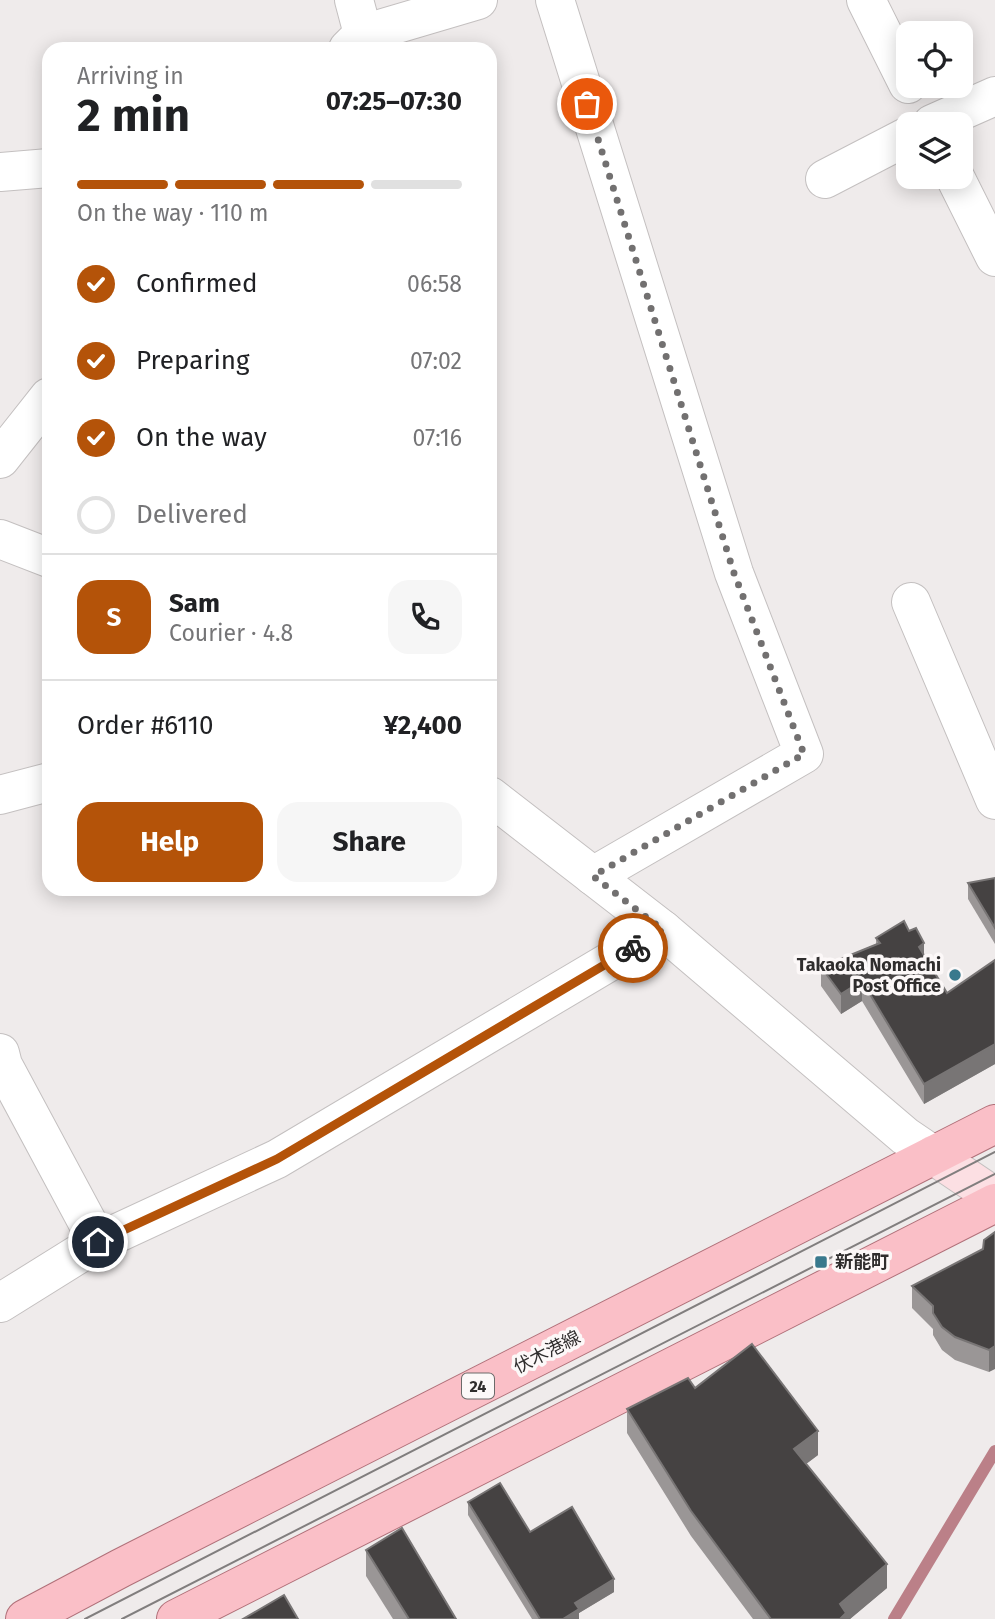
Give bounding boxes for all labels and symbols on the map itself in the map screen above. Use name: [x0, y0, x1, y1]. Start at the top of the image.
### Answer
pin: [557, 74, 617, 134]
courier: [598, 913, 668, 983]
place label: Takaoka Nomachi Post Office: [797, 954, 941, 997]
marker: Takaoka Nomachi Post Office: [947, 967, 963, 983]
pin: [68, 1212, 128, 1272]
place label: 新能町: [835, 1251, 889, 1273]
marker: 新能町: [813, 1254, 829, 1270]
street label: 伏木港線: [510, 1326, 584, 1378]
road number: 24: [462, 1374, 494, 1398]

